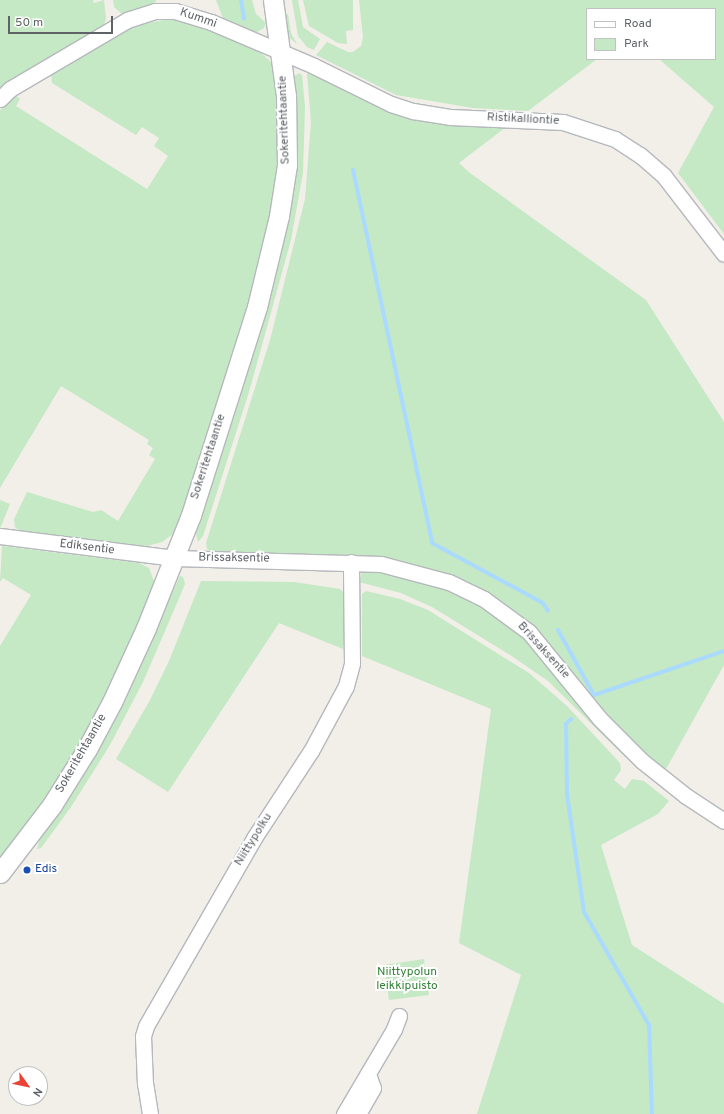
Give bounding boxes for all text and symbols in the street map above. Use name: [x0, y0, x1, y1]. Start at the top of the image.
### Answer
street label: Kummi: [178, 6, 218, 32]
scale bar: [10, 8, 115, 34]
legend: [586, 8, 716, 60]
text: 50 m: [15, 15, 43, 31]
text: Road: [624, 16, 652, 32]
text: Park: [624, 36, 649, 52]
street label: Sokeritehtaantie: [276, 75, 294, 165]
street label: Ristikalliontie: [486, 111, 560, 129]
street label: Sokeritehtaantie: [188, 412, 230, 502]
street label: Ediksentie: [59, 537, 115, 559]
street label: Brissaksentie: [198, 551, 270, 567]
street label: Brissaksentie: [514, 620, 572, 682]
street label: Sokeritehtaantie: [54, 712, 110, 796]
street label: Niittypolku: [232, 811, 276, 869]
place label: Edis: [35, 863, 57, 877]
marker: Edis: [22, 865, 32, 875]
park label: Niittypolun leikkipuisto: [376, 966, 438, 994]
north arrow: [8, 1066, 48, 1106]
text: N: [29, 1085, 45, 1099]

